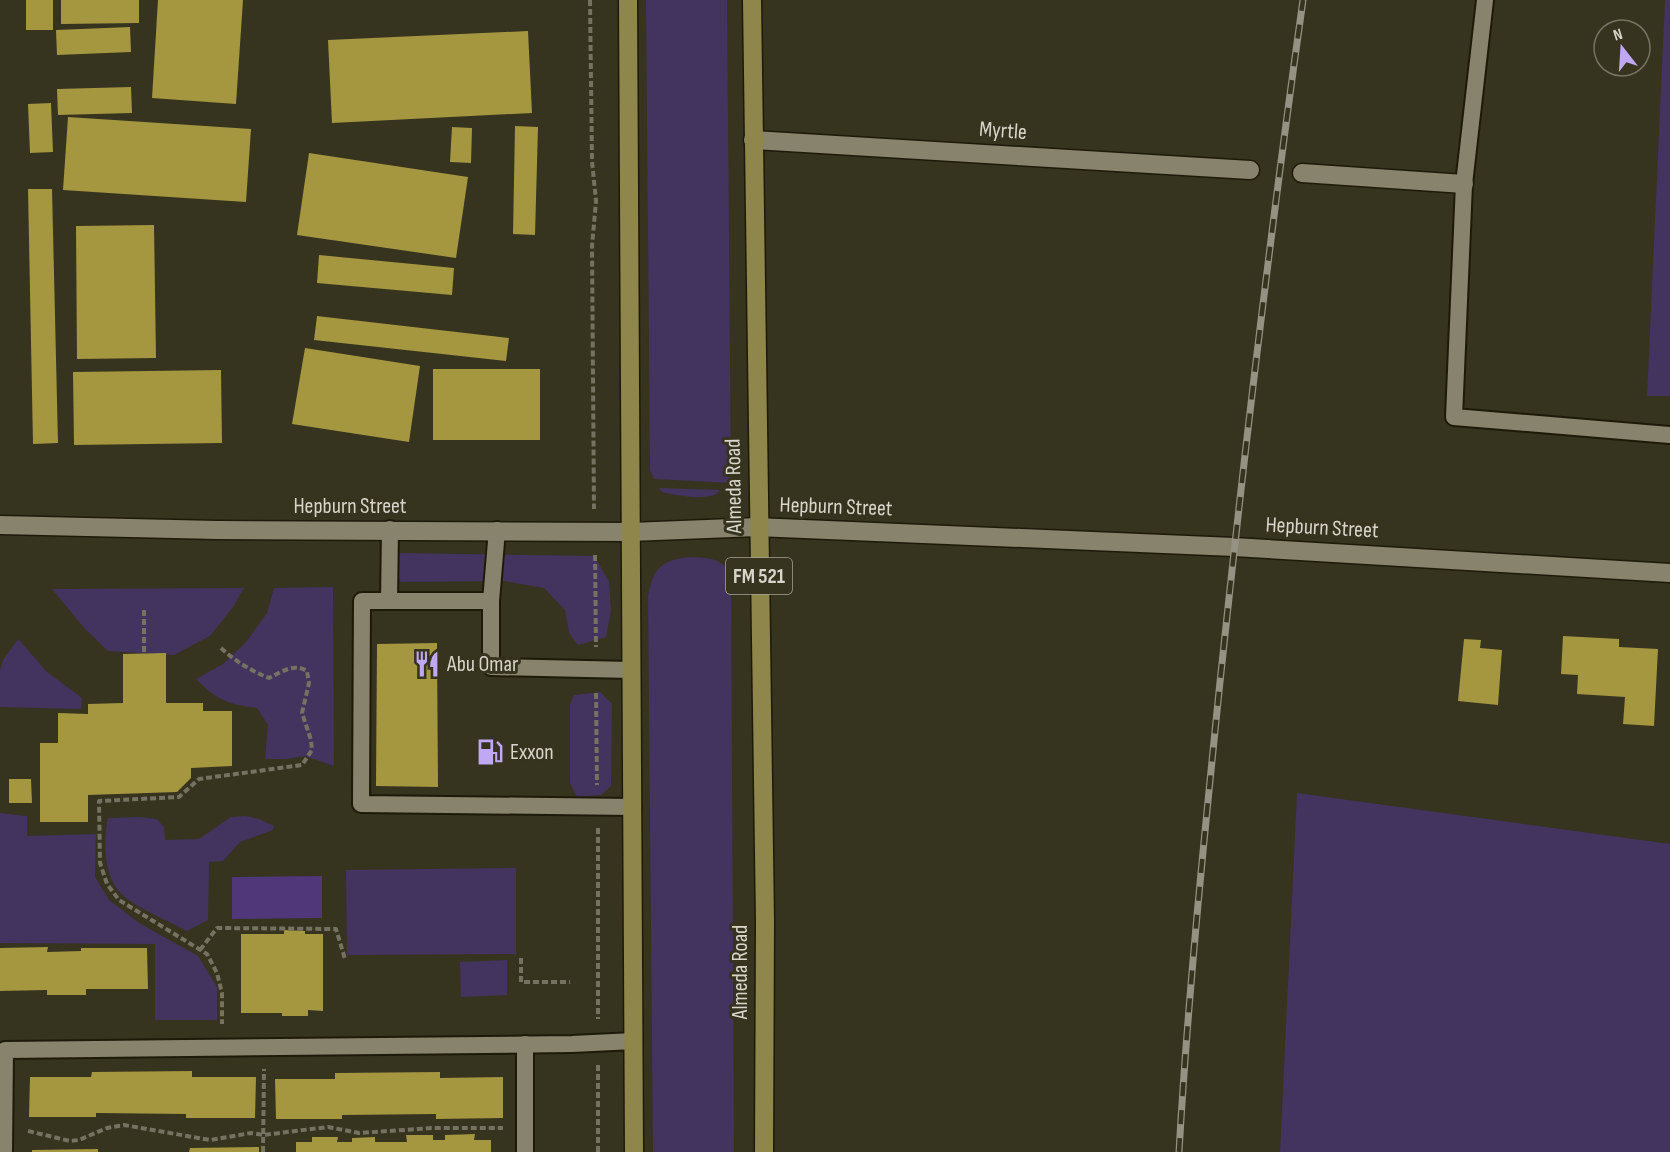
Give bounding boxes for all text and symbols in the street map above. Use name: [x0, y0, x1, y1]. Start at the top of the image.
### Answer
north arrow: [1592, 18, 1652, 78]
text: N: [1611, 25, 1625, 45]
street label: Myrtle: [978, 116, 1028, 146]
street label: Almeda Road: [720, 438, 748, 535]
street label: Hepburn Street: [779, 492, 893, 522]
street label: Hepburn Street: [293, 493, 407, 520]
street label: Hepburn Street: [1265, 512, 1379, 544]
road number: FM 521: [726, 558, 792, 594]
restaurant icon: Abu Omar: [412, 649, 442, 679]
place label: Abu Omar: [446, 651, 518, 678]
fuel station icon: Exxon: [475, 737, 505, 767]
place label: Exxon: [510, 739, 554, 766]
street label: Almeda Road: [727, 925, 754, 1020]

